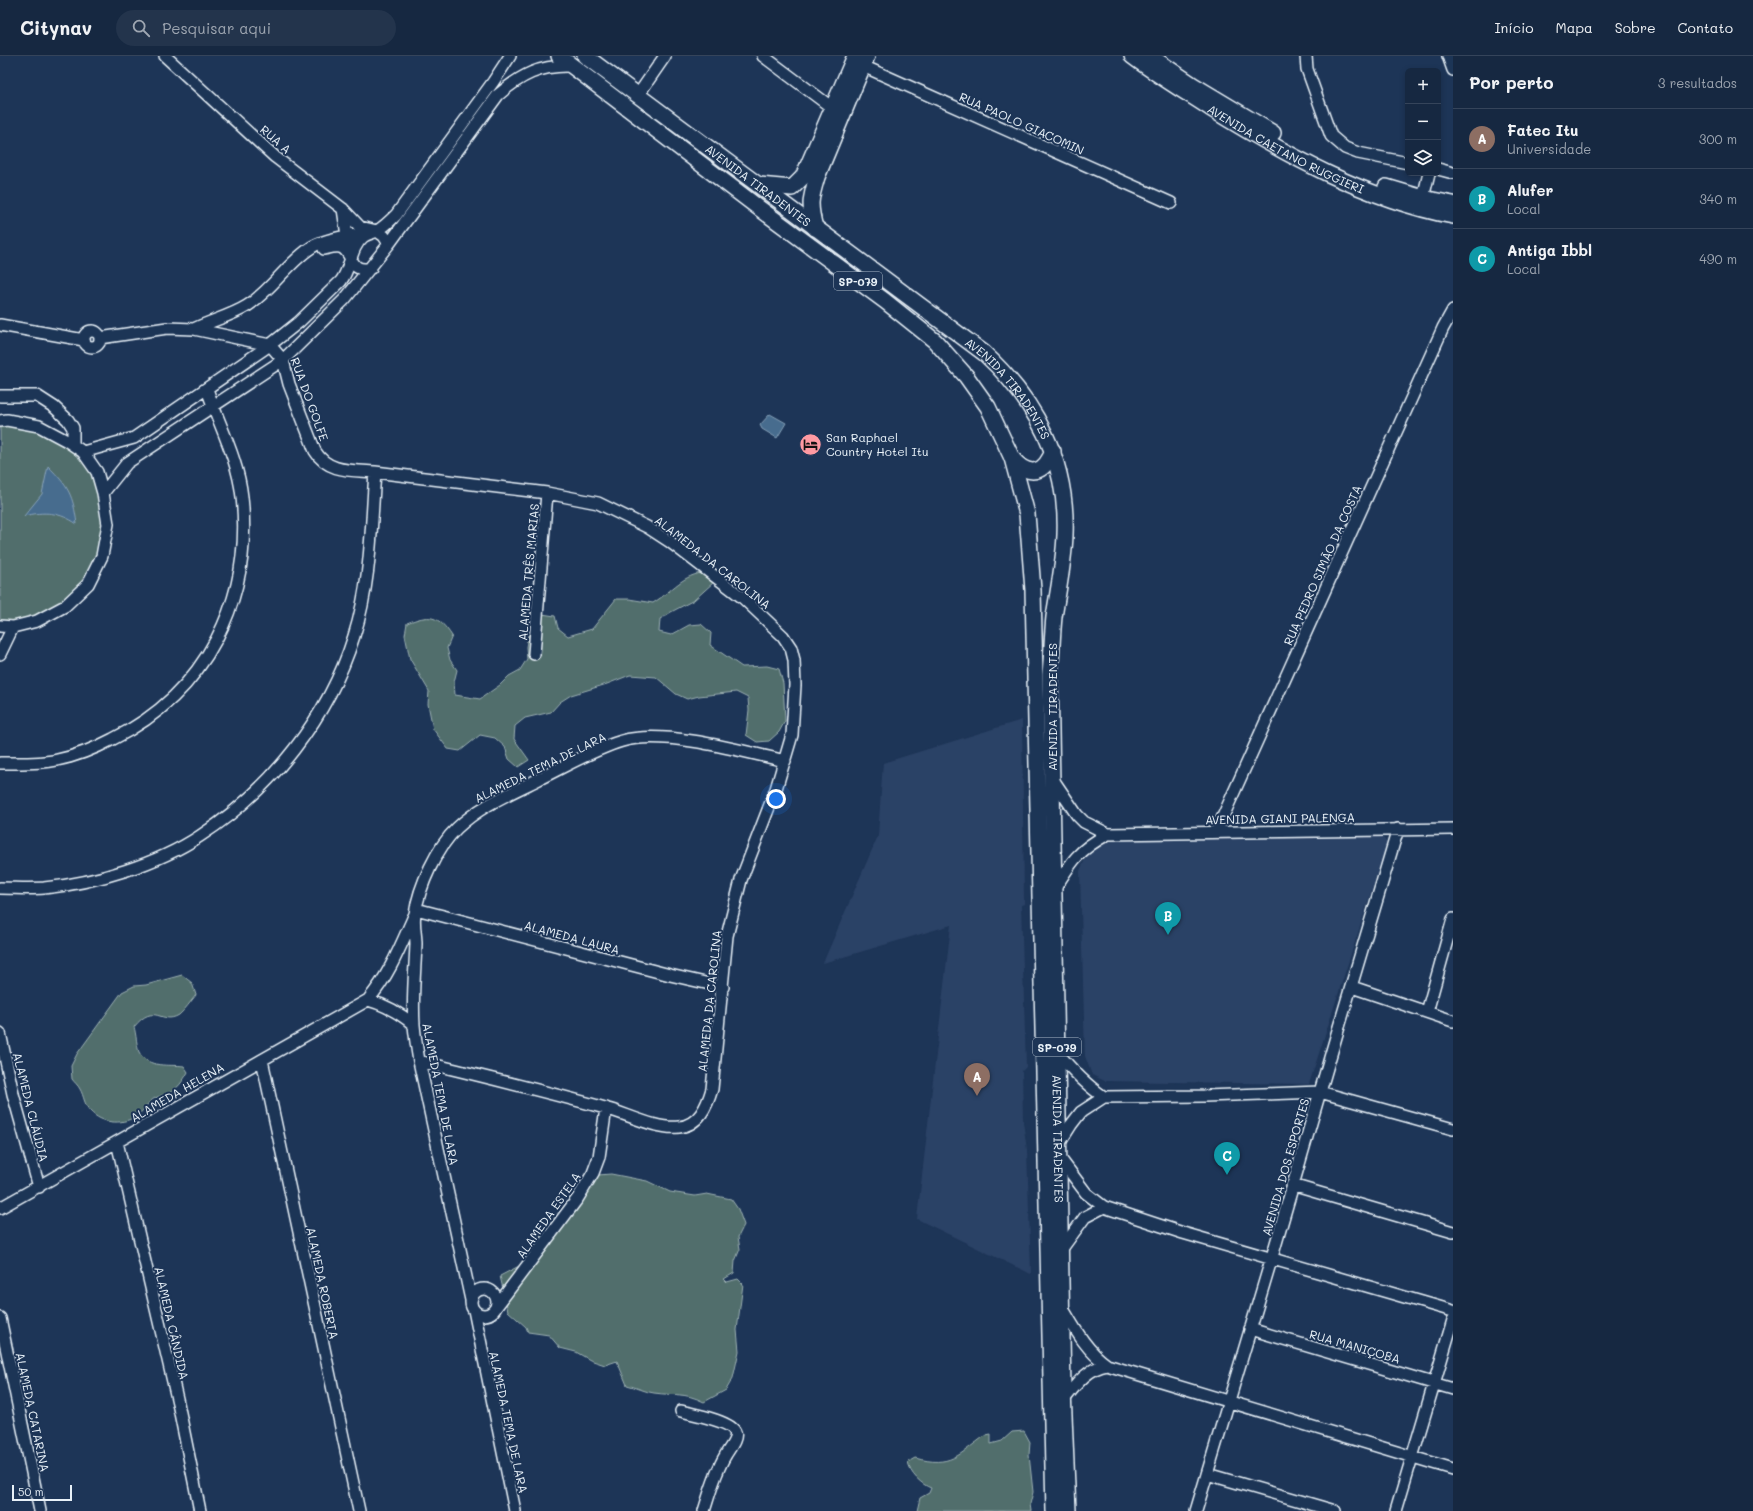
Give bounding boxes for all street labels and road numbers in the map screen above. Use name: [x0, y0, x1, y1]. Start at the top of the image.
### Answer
street label: RUA PAOLO GIACOMIN: [957, 88, 1087, 158]
street label: AVENIDA CAETANO RUGGIERI: [1205, 100, 1367, 197]
street label: RUA A: [257, 121, 295, 157]
street label: AVENIDA TIRADENTES: [702, 140, 815, 230]
road number: SP-079: [834, 272, 882, 290]
street label: AVENIDA TIRADENTES: [962, 334, 1054, 442]
street label: RUA DO GOLFE: [287, 355, 333, 443]
street label: RUA PEDRO SIMÃO DA COSTA: [1279, 482, 1365, 648]
street label: ALAMEDA TRÊS MARIAS: [514, 503, 542, 641]
street label: ALAMEDA DA CAROLINA: [652, 512, 774, 612]
street label: AVENIDA TIRADENTES: [1044, 643, 1060, 771]
street label: ALAMEDA TEMA DE LARA: [472, 728, 608, 806]
street label: AVENIDA GIANI PALENGA: [1205, 809, 1355, 827]
street label: ALAMEDA LAURA: [522, 917, 622, 957]
street label: ALAMEDA DA CAROLINA: [694, 929, 724, 1073]
street label: ALAMEDA TEMA DE LARA: [419, 1022, 463, 1166]
road number: SP-079: [1033, 1038, 1081, 1056]
street label: ALAMEDA CLÁUDIA: [10, 1051, 52, 1163]
street label: ALAMEDA HELENA: [127, 1059, 227, 1125]
street label: AVENIDA TIRADENTES: [1049, 1075, 1068, 1203]
street label: AVENIDA DOS ESPORTES: [1258, 1096, 1312, 1238]
street label: ALAMEDA ESTELA: [512, 1169, 584, 1261]
street label: ALAMEDA ROBERTA: [303, 1226, 343, 1340]
street label: ALAMEDA CÂNDIDA: [151, 1265, 193, 1381]
street label: RUA MANIÇOBA: [1308, 1325, 1402, 1367]
street label: ALAMEDA TEMA DE LARA: [486, 1350, 532, 1494]
street label: ALAMEDA CATARINA: [13, 1351, 53, 1473]

